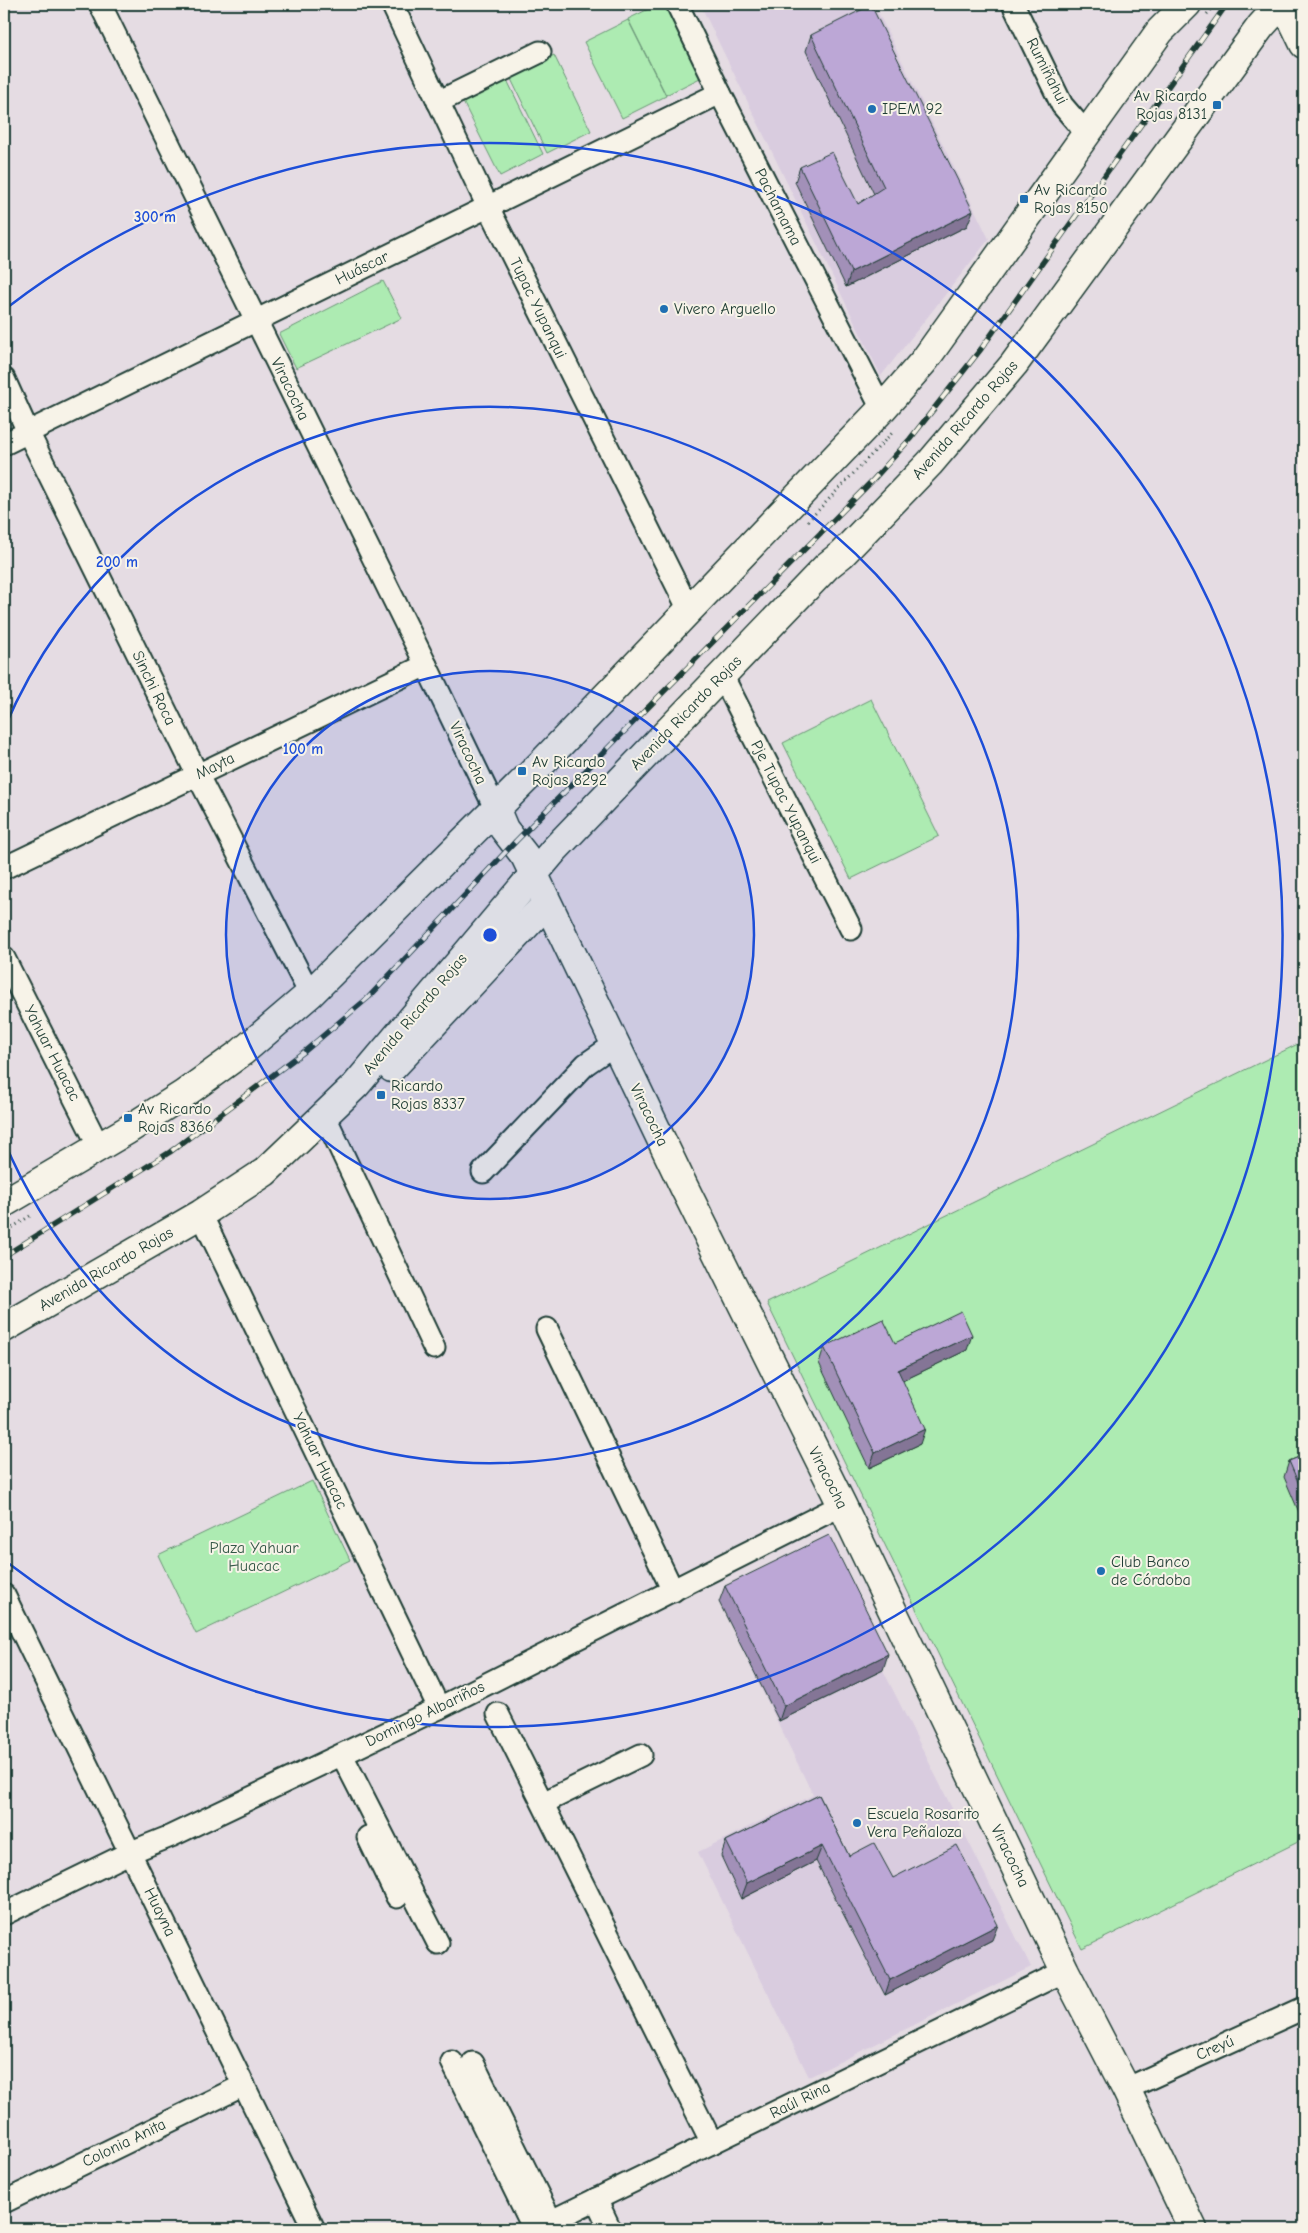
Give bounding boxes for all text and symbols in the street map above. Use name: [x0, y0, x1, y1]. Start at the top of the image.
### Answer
street label: Rumiñahui: [1023, 35, 1071, 107]
place label: Av Ricardo Rojas 8131: [1134, 87, 1207, 123]
marker: Av Ricardo Rojas 8131: [1211, 99, 1223, 111]
place label: IPEM 92: [882, 100, 943, 118]
marker: IPEM 92: [866, 103, 878, 115]
street label: Pachamama: [751, 165, 805, 249]
place label: Av Ricardo Rojas 8150: [1034, 181, 1109, 217]
marker: Av Ricardo Rojas 8150: [1018, 193, 1030, 205]
text: 300 m: [134, 208, 176, 226]
street label: Huáscar: [332, 247, 392, 289]
street label: Tupac Yupanqui: [506, 255, 570, 361]
place label: Vivero Arguello: [674, 300, 776, 318]
marker: Vivero Arguello: [658, 303, 670, 315]
street label: Viracocha: [267, 355, 313, 423]
street label: Avenida Ricardo Rojas: [908, 356, 1022, 483]
text: 200 m: [96, 553, 138, 571]
street label: Sinchi Roca: [128, 648, 180, 728]
street label: Avenida Ricardo Rojas: [627, 652, 745, 774]
street label: Viracocha: [446, 719, 490, 787]
street label: Pje Tupac Yupanqui: [747, 737, 825, 867]
text: 100 m: [283, 740, 323, 758]
street label: Mayta: [193, 749, 237, 783]
place label: Av Ricardo Rojas 8292: [532, 753, 607, 789]
marker: Av Ricardo Rojas 8292: [516, 765, 528, 777]
centre of rings: [481, 926, 499, 944]
street label: Avenida Ricardo Rojas: [359, 950, 471, 1078]
street label: Yahuar Huacac: [20, 1002, 84, 1104]
place label: Ricardo Rojas 8337: [391, 1077, 465, 1113]
street label: Viracocha: [626, 1081, 672, 1149]
marker: Ricardo Rojas 8337: [375, 1089, 387, 1101]
place label: Av Ricardo Rojas 8366: [138, 1100, 213, 1136]
marker: Av Ricardo Rojas 8366: [122, 1112, 134, 1124]
street label: Avenida Ricardo Rojas: [36, 1223, 177, 1315]
street label: Yahuar Huacac: [289, 1410, 351, 1512]
street label: Viracocha: [805, 1444, 851, 1512]
park label: Plaza Yahuar Huacac: [209, 1539, 299, 1575]
place label: Club Banco de Córdoba: [1111, 1553, 1191, 1589]
marker: Club Banco de Córdoba: [1095, 1565, 1107, 1577]
street label: Domingo Albariños: [363, 1677, 488, 1751]
place label: Escuela Rosarito Vera Peñaloza: [867, 1805, 979, 1841]
marker: Escuela Rosarito Vera Peñaloza: [851, 1817, 863, 1829]
street label: Viracocha: [987, 1822, 1033, 1890]
street label: Huayna: [140, 1885, 180, 1939]
street label: Creyú: [1193, 2032, 1237, 2064]
street label: Raúl Rina: [767, 2078, 833, 2122]
street label: Colonia Anita: [79, 2115, 169, 2171]

